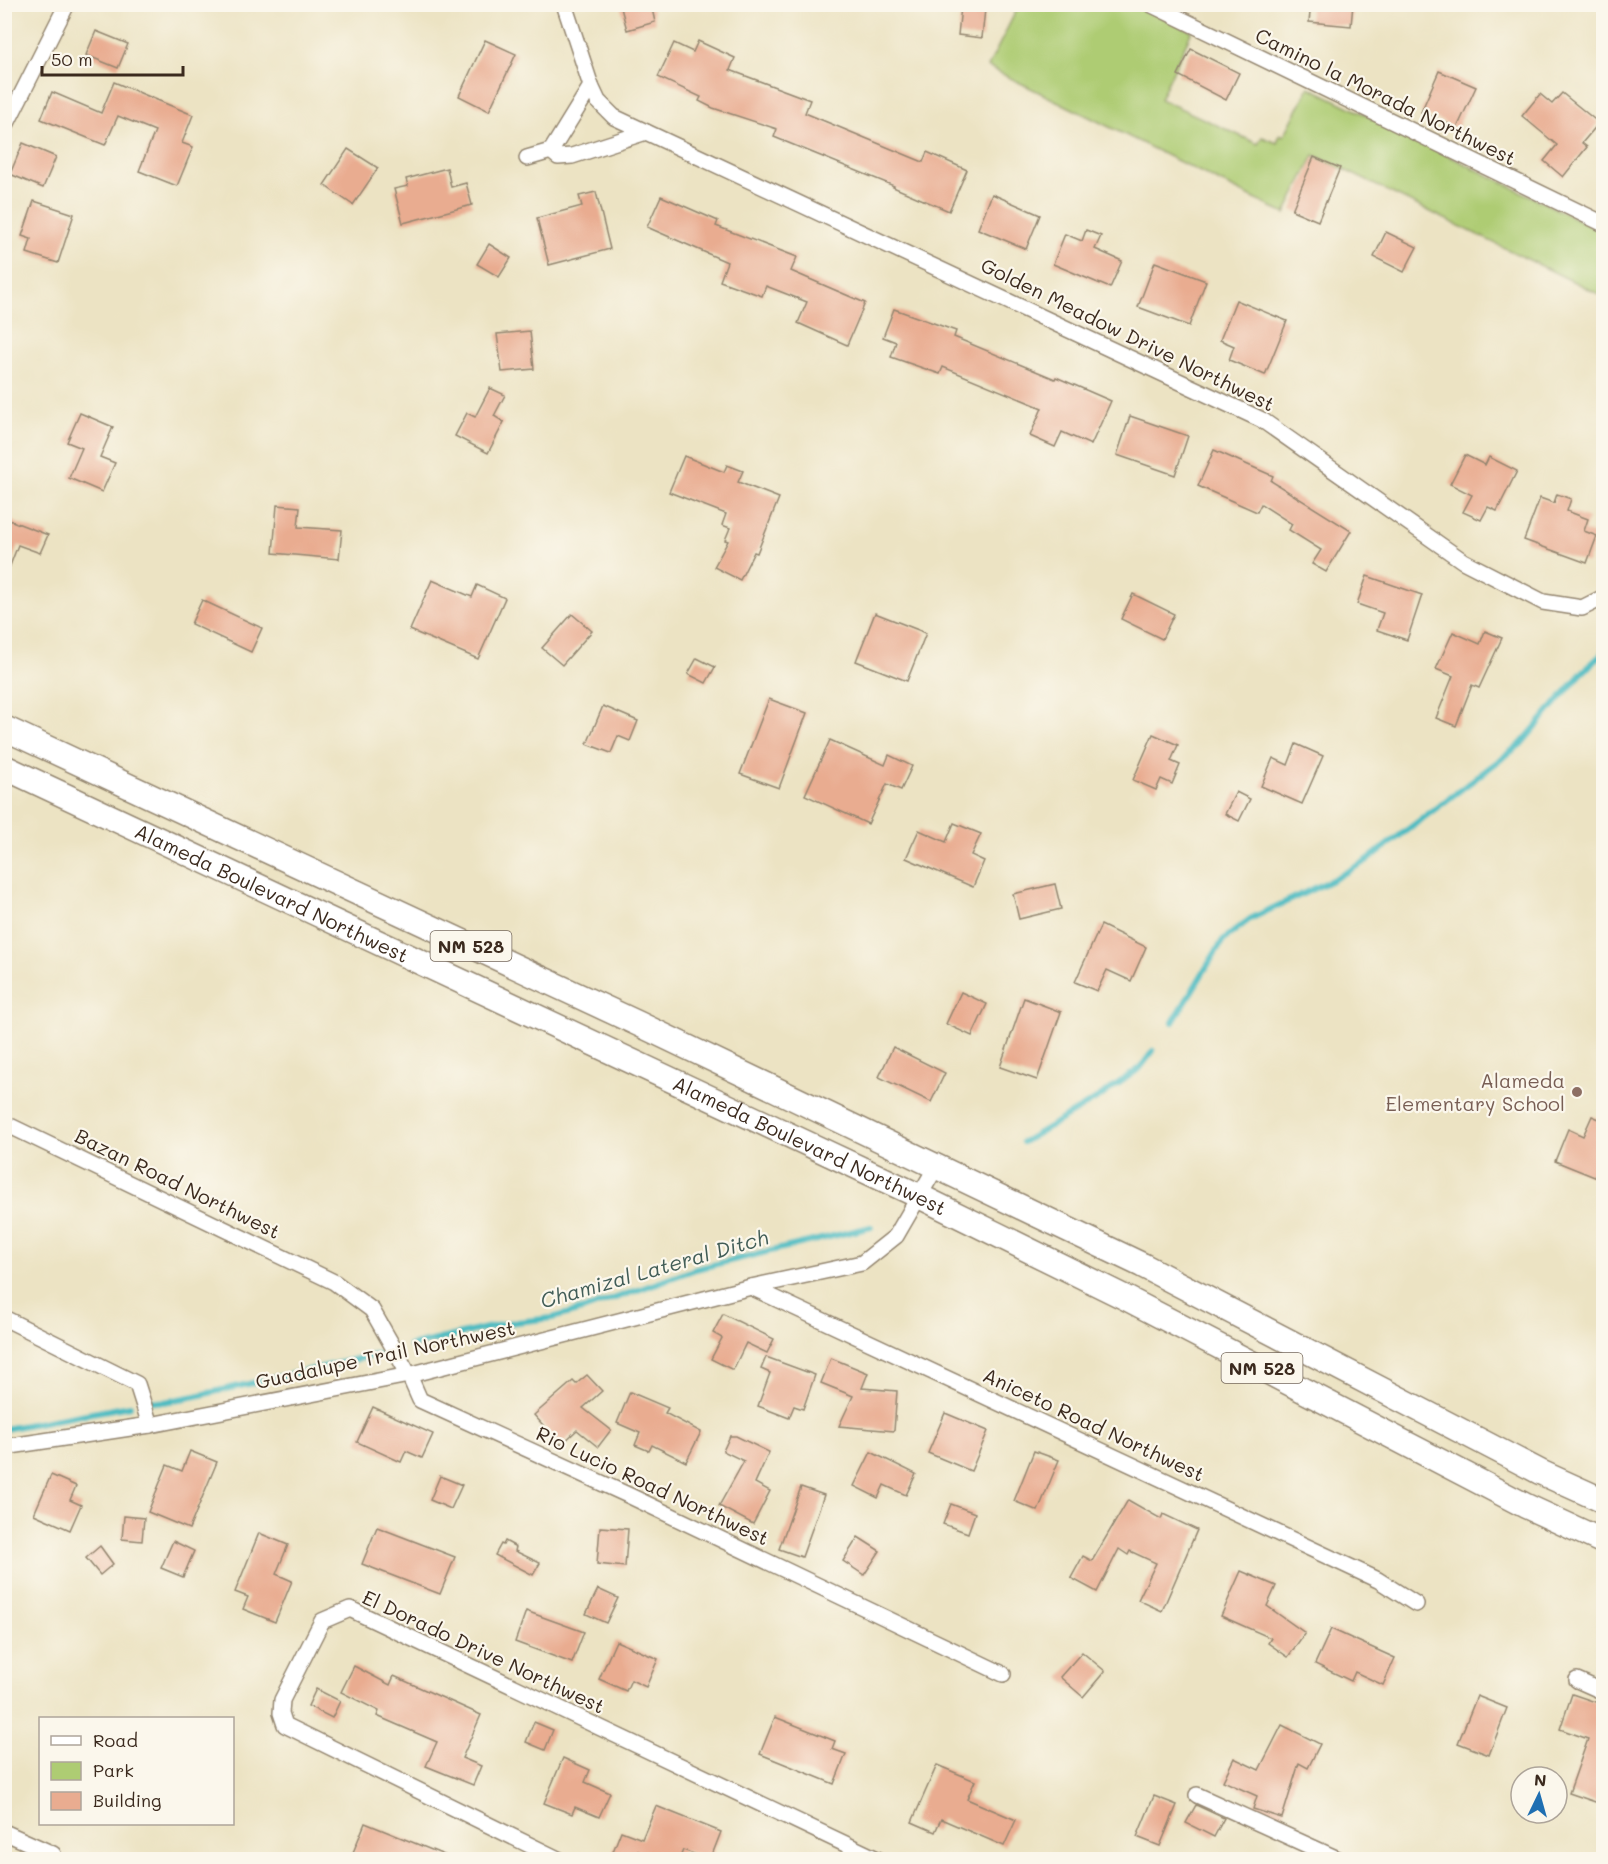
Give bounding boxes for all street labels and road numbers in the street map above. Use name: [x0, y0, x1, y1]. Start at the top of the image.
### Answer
street label: Camino la Morada Northwest: [1251, 21, 1521, 171]
street label: Golden Meadow Drive Northwest: [977, 251, 1279, 417]
street label: Alameda Boulevard Northwest: [131, 817, 413, 968]
road number: NM 528: [430, 931, 512, 961]
street label: Alameda Boulevard Northwest: [669, 1069, 951, 1221]
street label: Bazan Road Northwest: [71, 1122, 285, 1244]
street label: Guadalupe Trail Northwest: [253, 1314, 517, 1394]
road number: NM 528: [1222, 1353, 1302, 1383]
street label: Aniceto Road Northwest: [979, 1361, 1209, 1487]
street label: Rio Lucio Road Northwest: [532, 1420, 774, 1550]
street label: El Dorado Drive Northwest: [359, 1583, 609, 1719]

